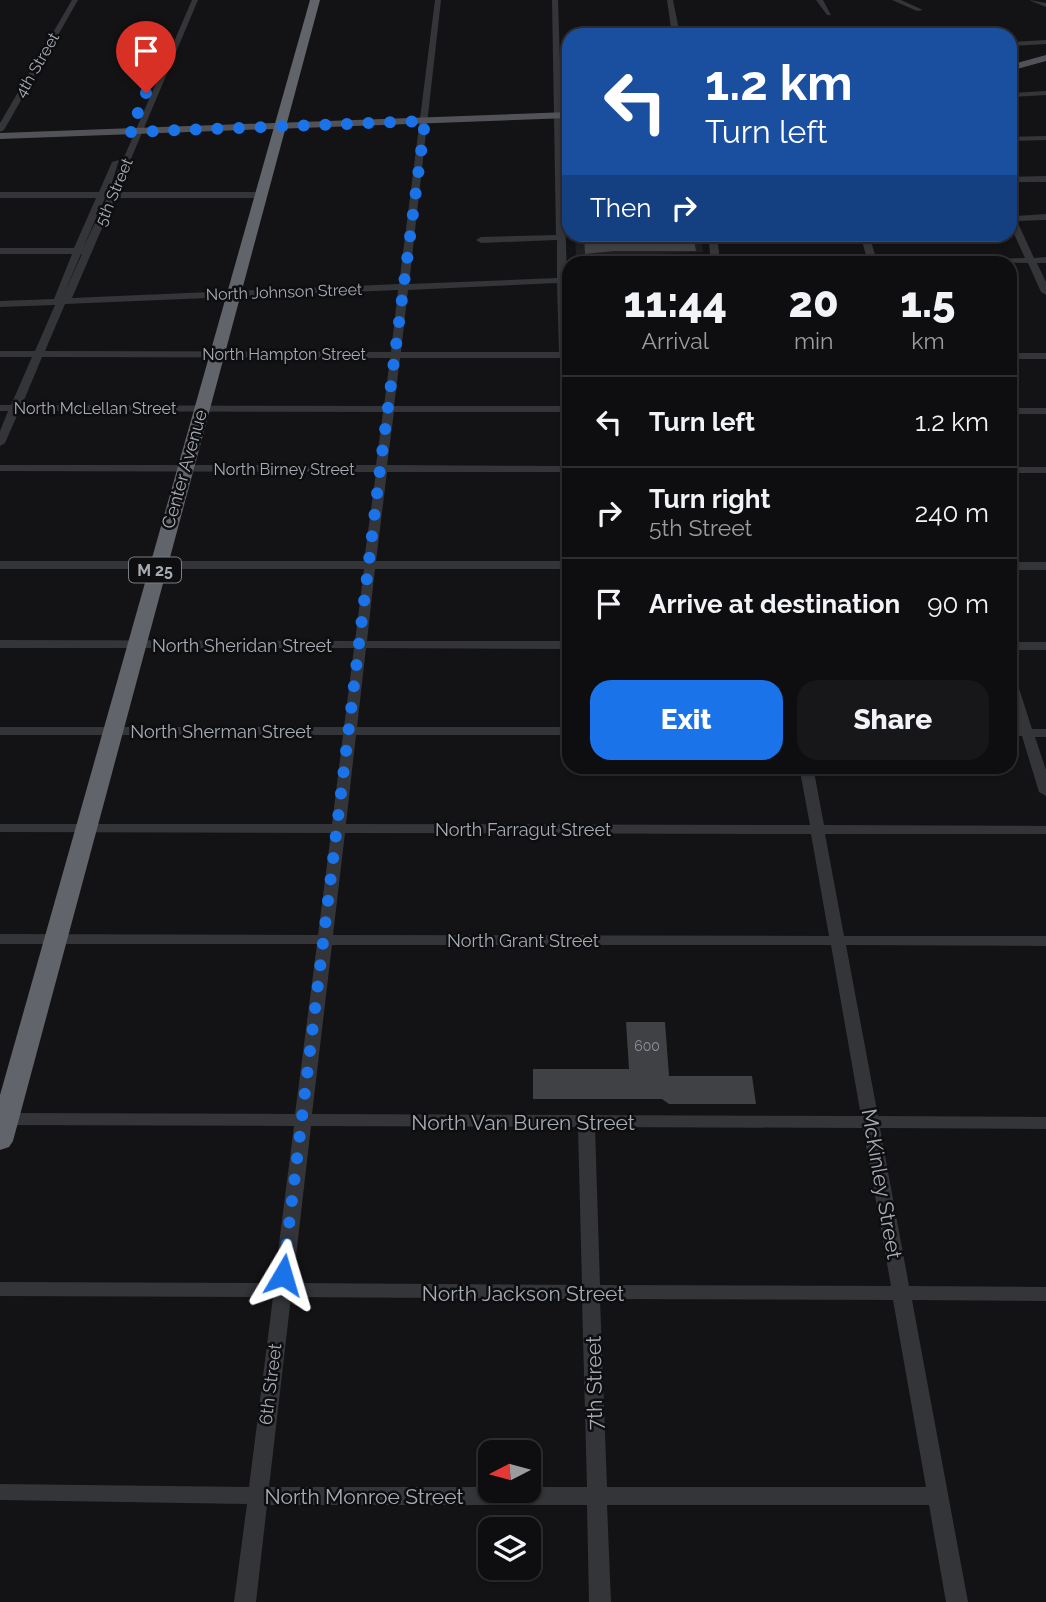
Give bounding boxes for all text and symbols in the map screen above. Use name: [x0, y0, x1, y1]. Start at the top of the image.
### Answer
pin: [116, 21, 176, 93]
street label: 4th Street: [11, 29, 64, 101]
icon: arrive: [127, 32, 165, 70]
text: 1.2 km: [705, 54, 853, 111]
icon: left: [590, 56, 681, 147]
text: Turn left: [705, 113, 827, 150]
street label: 5th Street: [91, 155, 137, 229]
icon: right: [665, 189, 703, 227]
text: Then: [590, 193, 651, 223]
text: 11:44: [624, 278, 727, 327]
text: 20: [789, 278, 839, 327]
text: 1.5: [900, 278, 955, 327]
street label: North Johnson Street: [205, 280, 363, 304]
text: Arrival: [642, 327, 709, 354]
text: min: [794, 327, 833, 354]
text: km: [911, 327, 945, 354]
street label: North Hampton Street: [202, 345, 366, 364]
street label: North McLellan Street: [14, 399, 177, 418]
icon: left: [590, 403, 628, 441]
street label: Center Avenue: [157, 407, 211, 531]
text: Turn left: [649, 407, 755, 437]
text: 1.2 km: [915, 407, 989, 437]
street label: North Birney Street: [213, 460, 355, 479]
text: Turn right: [649, 484, 770, 514]
icon: right: [590, 494, 628, 532]
text: 240 m: [915, 498, 989, 528]
text: 5th Street: [649, 514, 752, 541]
road number: M 25: [129, 558, 181, 582]
icon: arrive: [590, 585, 628, 623]
text: Arrive at destination: [649, 589, 900, 619]
text: 90 m: [927, 589, 989, 619]
street label: North Sheridan Street: [152, 635, 332, 656]
button: Exit: [590, 680, 783, 760]
button: Share: [797, 680, 989, 760]
street label: North Sherman Street: [130, 721, 312, 742]
street label: North Farragut Street: [435, 819, 611, 840]
street label: North Grant Street: [447, 930, 599, 951]
house number: 600: [634, 1038, 660, 1054]
street label: McKinley Street: [856, 1107, 908, 1261]
street label: North Van Buren Street: [411, 1110, 635, 1135]
position arrow: [246, 1238, 320, 1312]
street label: North Jackson Street: [422, 1281, 624, 1306]
street label: 7th Street: [581, 1336, 607, 1430]
street label: 6th Street: [255, 1342, 285, 1426]
north arrow: [478, 1440, 541, 1503]
map controls: [478, 1440, 541, 1580]
street label: North Monroe Street: [265, 1484, 463, 1509]
button: layers: [478, 1517, 541, 1580]

